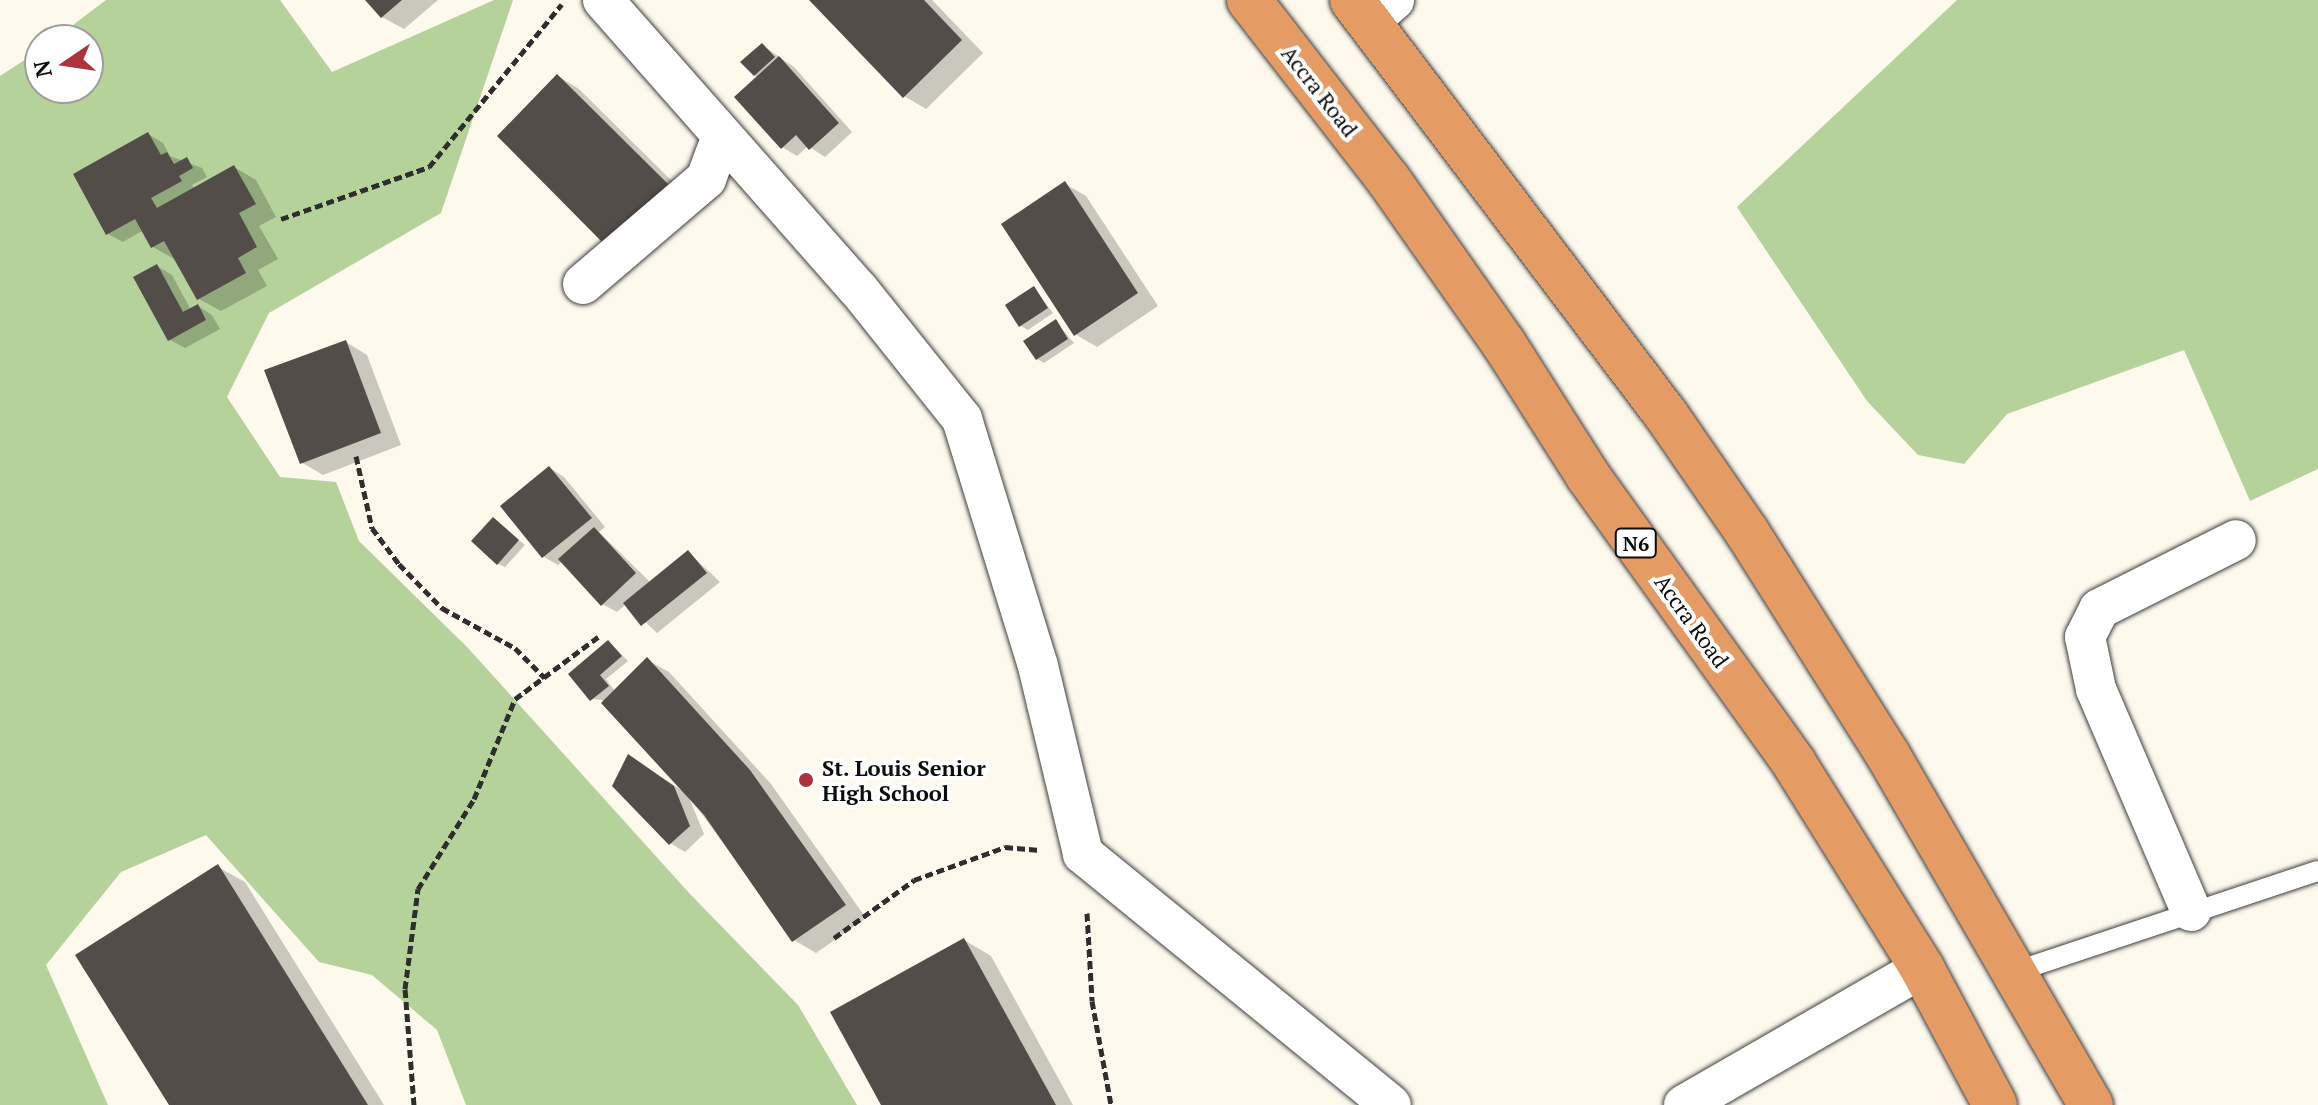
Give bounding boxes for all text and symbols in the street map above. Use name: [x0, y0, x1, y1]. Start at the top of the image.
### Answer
north arrow: [24, 24, 104, 104]
street label: Accra Road: [1276, 40, 1364, 142]
text: N: [26, 58, 58, 80]
road number: N6: [1614, 527, 1658, 559]
street label: Accra Road: [1649, 569, 1735, 673]
place label: St. Louis Senior High School: [822, 754, 986, 806]
marker: St. Louis Senior High School: [797, 771, 815, 789]

